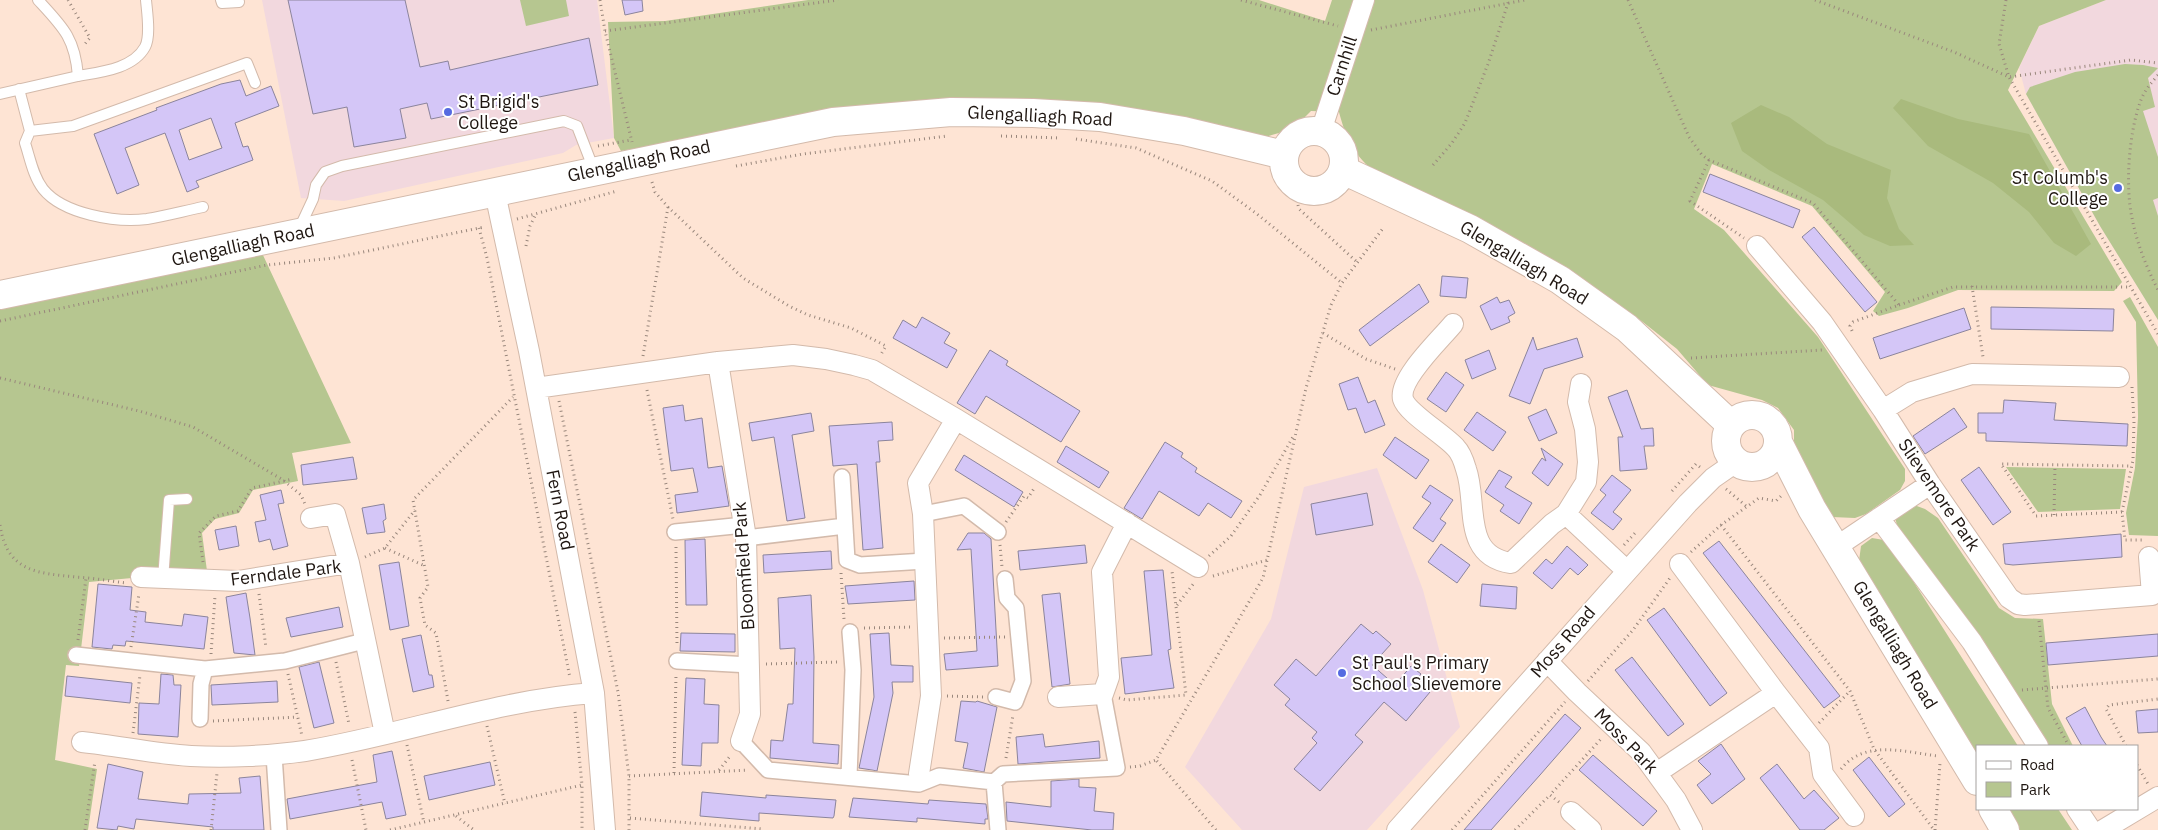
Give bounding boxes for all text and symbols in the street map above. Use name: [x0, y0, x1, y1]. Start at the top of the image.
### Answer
street label: Carnhill: [1321, 33, 1362, 99]
place label: St Brigid's College: [458, 90, 539, 134]
street label: Glengalliagh Road: [967, 100, 1113, 131]
marker: St Brigid's College: [442, 106, 454, 118]
street label: Glengalliagh Road: [565, 134, 713, 187]
place label: St Columb's College: [2012, 166, 2108, 210]
marker: St Columb's College: [2112, 182, 2124, 194]
street label: Glengalliagh Road: [1456, 215, 1593, 310]
street label: Glengalliagh Road: [169, 218, 317, 271]
street label: Slievemore Park: [1893, 434, 1986, 556]
street label: Fern Road: [541, 467, 580, 552]
street label: Bloomfield Park: [728, 501, 759, 631]
street label: Ferndale Park: [229, 554, 343, 591]
street label: Glengalliagh Road: [1848, 576, 1943, 713]
street label: Moss Road: [1525, 601, 1600, 682]
place label: St Paul's Primary School Slievemore: [1352, 651, 1502, 695]
marker: St Paul's Primary School Slievemore: [1336, 667, 1348, 679]
street label: Moss Park: [1589, 703, 1664, 779]
legend: [1976, 745, 2138, 810]
text: Road: [2020, 755, 2055, 774]
text: Park: [2020, 780, 2050, 799]

